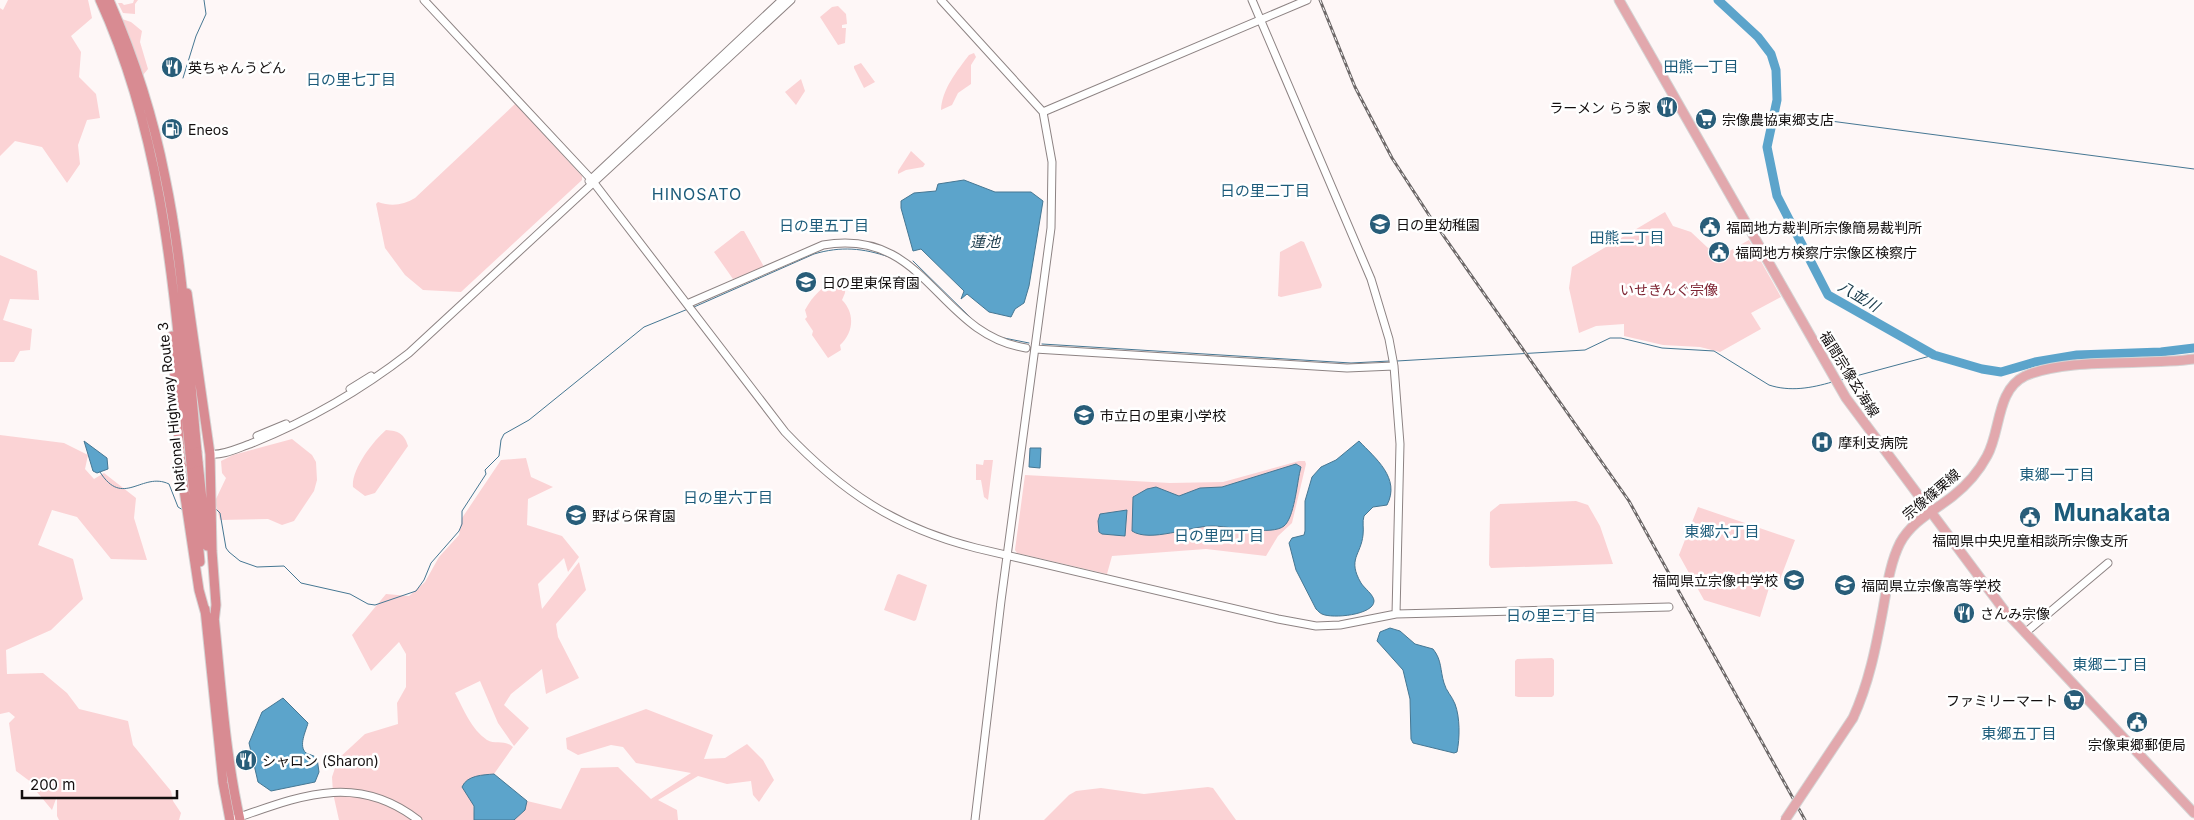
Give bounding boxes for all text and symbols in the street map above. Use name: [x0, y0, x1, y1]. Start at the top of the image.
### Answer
restaurant icon: 英ちゃんうどん: [160, 55, 184, 79]
district label: 田熊一丁目: [1663, 57, 1739, 76]
place label: 英ちゃんうどん: [188, 59, 286, 76]
district label: 日の里七丁目: [306, 70, 396, 89]
restaurant icon: ラーメン らう家: [1655, 95, 1679, 119]
place label: ラーメン らう家: [1550, 99, 1651, 116]
supermarket icon: 宗像農協東郷支店: [1694, 107, 1718, 131]
place label: 宗像農協東郷支店: [1722, 111, 1834, 128]
fuel station icon: Eneos: [160, 117, 184, 141]
place label: Eneos: [188, 121, 229, 138]
district label: 日の里二丁目: [1220, 181, 1310, 200]
district label: HINOSATO: [652, 184, 742, 204]
school or university icon: 日の里幼稚園: [1368, 212, 1392, 236]
public building icon: 福岡地方裁判所宗像簡易裁判所: [1698, 215, 1722, 239]
district label: 日の里五丁目: [779, 216, 869, 235]
place label: 日の里幼稚園: [1396, 216, 1480, 233]
place label: 福岡地方裁判所宗像簡易裁判所: [1726, 219, 1922, 236]
district label: 田熊二丁目: [1589, 228, 1665, 247]
water label: 蓮池: [970, 232, 1002, 251]
public building icon: 福岡地方検察庁宗像区検察庁: [1707, 240, 1731, 264]
place label: 福岡地方検察庁宗像区検察庁: [1735, 244, 1917, 261]
school or university icon: 日の里東保育園: [794, 270, 818, 294]
place label: 日の里東保育園: [822, 274, 920, 291]
water label: 八並川: [1835, 276, 1885, 317]
park label: いせきんぐ宗像: [1620, 281, 1718, 298]
street label: National Highway Route 3: [154, 321, 188, 493]
street label: 福間宗像玄海線: [1817, 328, 1883, 420]
school or university icon: 市立日の里東小学校: [1072, 403, 1096, 427]
place label: 市立日の里東小学校: [1100, 407, 1226, 424]
hospital icon: 摩利支病院: [1810, 430, 1834, 454]
place label: 摩利支病院: [1838, 434, 1908, 451]
street label: 宗像篠栗線: [1899, 465, 1963, 523]
district label: 東郷一丁目: [2019, 465, 2095, 484]
district label: 日の里六丁目: [683, 488, 773, 507]
district label: Munakata: [2054, 498, 2170, 527]
school or university icon: 野ばら保育園: [564, 503, 588, 527]
public building icon: 福岡県中央児童相談所宗像支所: [2018, 505, 2042, 529]
place label: 野ばら保育園: [592, 507, 676, 524]
district label: 東郷六丁目: [1684, 522, 1760, 541]
district label: 日の里四丁目: [1174, 526, 1264, 545]
place label: 福岡県中央児童相談所宗像支所: [1932, 532, 2128, 549]
school or university icon: 福岡県立宗像中学校: [1782, 568, 1806, 592]
place label: 福岡県立宗像中学校: [1652, 572, 1778, 589]
school or university icon: 福岡県立宗像高等学校: [1833, 573, 1857, 597]
place label: 福岡県立宗像高等学校: [1861, 577, 2001, 594]
restaurant icon: さんみ宗像: [1952, 601, 1976, 625]
place label: さんみ宗像: [1980, 605, 2050, 622]
district label: 日の里三丁目: [1506, 606, 1596, 625]
district label: 東郷二丁目: [2072, 655, 2148, 674]
supermarket icon: ファミリーマート: [2062, 688, 2086, 712]
place label: ファミリーマート: [1946, 692, 2058, 709]
public building icon: 宗像東郷郵便局: [2125, 710, 2149, 734]
district label: 東郷五丁目: [1981, 724, 2057, 743]
place label: 宗像東郷郵便局: [2088, 736, 2186, 753]
restaurant icon: シャロン (Sharon): [234, 748, 258, 772]
place label: シャロン (Sharon): [262, 752, 379, 769]
scale bar: [22, 768, 178, 800]
text: 200 m: [30, 775, 75, 794]

